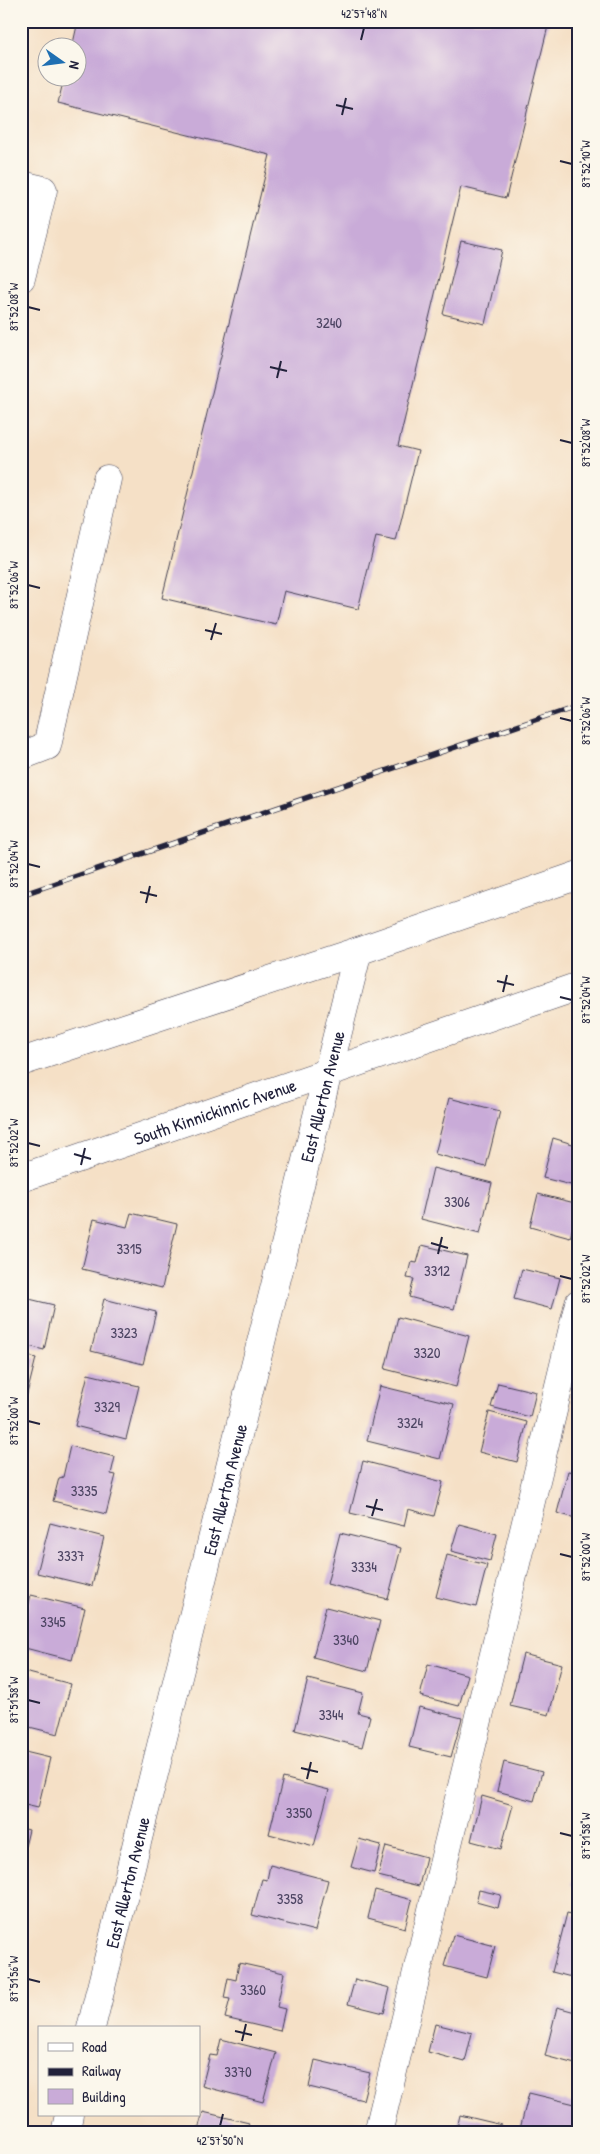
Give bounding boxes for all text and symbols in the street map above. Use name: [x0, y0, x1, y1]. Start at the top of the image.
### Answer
text: 42°57'48"N: [341, 5, 387, 22]
north arrow: [38, 38, 88, 88]
text: N: [65, 59, 85, 72]
text: 87°52'10"W: [577, 140, 594, 188]
text: 87°52'08"W: [5, 282, 22, 331]
house number: 3240: [316, 312, 342, 333]
text: 87°52'08"W: [577, 418, 594, 467]
text: 87°52'06"W: [5, 561, 22, 609]
text: 87°52'06"W: [577, 697, 594, 745]
text: 87°52'04"W: [5, 840, 22, 888]
text: 87°52'04"W: [577, 976, 594, 1024]
street label: East Allerton Avenue: [294, 1028, 350, 1164]
street label: South Kinnickinnic Avenue: [130, 1072, 299, 1151]
text: 87°52'02"W: [5, 1118, 22, 1167]
house number: 3306: [444, 1191, 470, 1212]
house number: 3315: [116, 1238, 142, 1259]
text: 87°52'02"W: [577, 1254, 594, 1303]
house number: 3312: [424, 1260, 450, 1281]
house number: 3323: [110, 1322, 138, 1343]
house number: 3320: [413, 1342, 441, 1363]
text: 87°52'00"W: [5, 1396, 22, 1445]
house number: 3329: [94, 1396, 120, 1417]
house number: 3324: [397, 1412, 423, 1433]
street label: East Allerton Avenue: [196, 1421, 253, 1558]
house number: 3335: [71, 1480, 98, 1501]
text: 87°52'00"W: [577, 1532, 594, 1581]
house number: 3337: [57, 1545, 85, 1566]
house number: 3334: [351, 1556, 377, 1577]
house number: 3345: [40, 1611, 66, 1632]
house number: 3340: [333, 1629, 359, 1650]
text: 87°51'58"W: [5, 1676, 22, 1723]
house number: 3344: [319, 1704, 344, 1725]
house number: 3350: [286, 1802, 313, 1823]
text: 87°51'58"W: [577, 1812, 594, 1859]
street label: East Allerton Avenue: [99, 1814, 155, 1951]
house number: 3358: [277, 1888, 303, 1909]
text: 87°51'56"W: [5, 1955, 22, 2002]
house number: 3360: [240, 1979, 266, 2000]
legend: [38, 2026, 200, 2116]
text: Road: [82, 2036, 107, 2057]
text: Railway: [82, 2060, 121, 2081]
house number: 3370: [224, 2061, 252, 2082]
text: Building: [82, 2086, 126, 2107]
text: 42°57'50"N: [197, 2132, 243, 2149]

